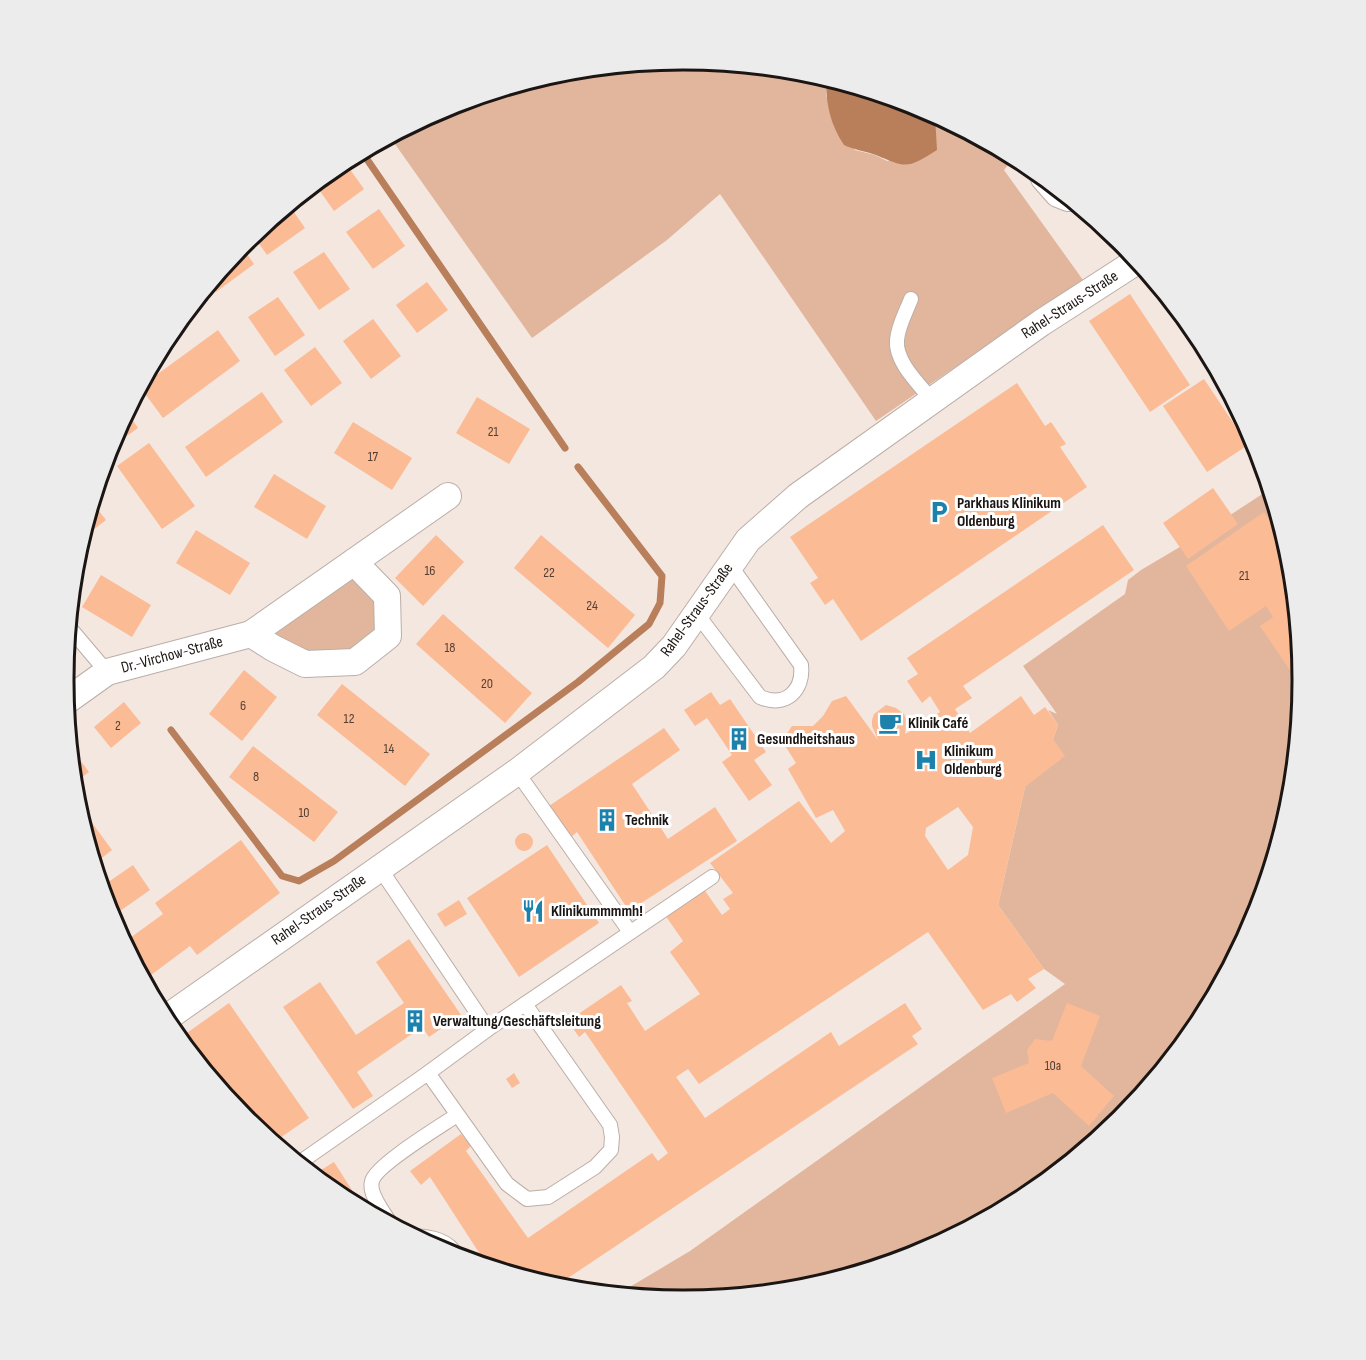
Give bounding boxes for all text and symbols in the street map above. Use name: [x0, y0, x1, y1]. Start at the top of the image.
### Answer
street label: Rahel-Straus-Straße: [1018, 267, 1122, 343]
house number: 21: [488, 423, 498, 440]
house number: 17: [368, 448, 379, 465]
place label: Parkhaus Klinikum Oldenburg: [957, 494, 1061, 531]
parking icon: Parkhaus Klinikum Oldenburg: [926, 499, 952, 525]
street label: Rahel-Straus-Straße: [657, 559, 737, 661]
house number: 16: [424, 562, 436, 579]
house number: 22: [543, 564, 555, 581]
house number: 21: [1239, 567, 1249, 584]
house number: 24: [586, 597, 598, 614]
street label: Dr.-Virchow-Straße: [119, 632, 225, 678]
house number: 18: [444, 639, 456, 656]
house number: 20: [481, 675, 493, 692]
house number: 6: [240, 697, 246, 714]
house number: 12: [344, 710, 355, 727]
cafe icon: Klinik Café: [877, 710, 903, 736]
place label: Klinik Café: [908, 714, 969, 733]
house number: 2: [115, 717, 121, 734]
building icon: Gesundheitshaus: [726, 726, 752, 752]
place label: Gesundheitshaus: [757, 730, 855, 749]
house number: 14: [384, 740, 395, 757]
place label: Klinikum Oldenburg: [944, 742, 1002, 779]
hospital icon: Klinikum Oldenburg: [913, 747, 939, 773]
house number: 8: [253, 768, 259, 785]
house number: 10: [298, 804, 310, 821]
building icon: Technik: [594, 807, 620, 833]
place label: Technik: [625, 811, 669, 830]
street label: Rahel-Straus-Straße: [268, 870, 370, 950]
restaurant icon: Klinikummmmh!: [520, 898, 546, 924]
place label: Klinikummmmh!: [551, 902, 643, 921]
building icon: Verwaltung/Geschäftsleitung: [402, 1008, 428, 1034]
place label: Verwaltung/Geschäftsleitung: [433, 1012, 601, 1031]
house number: 10a: [1045, 1057, 1061, 1074]

